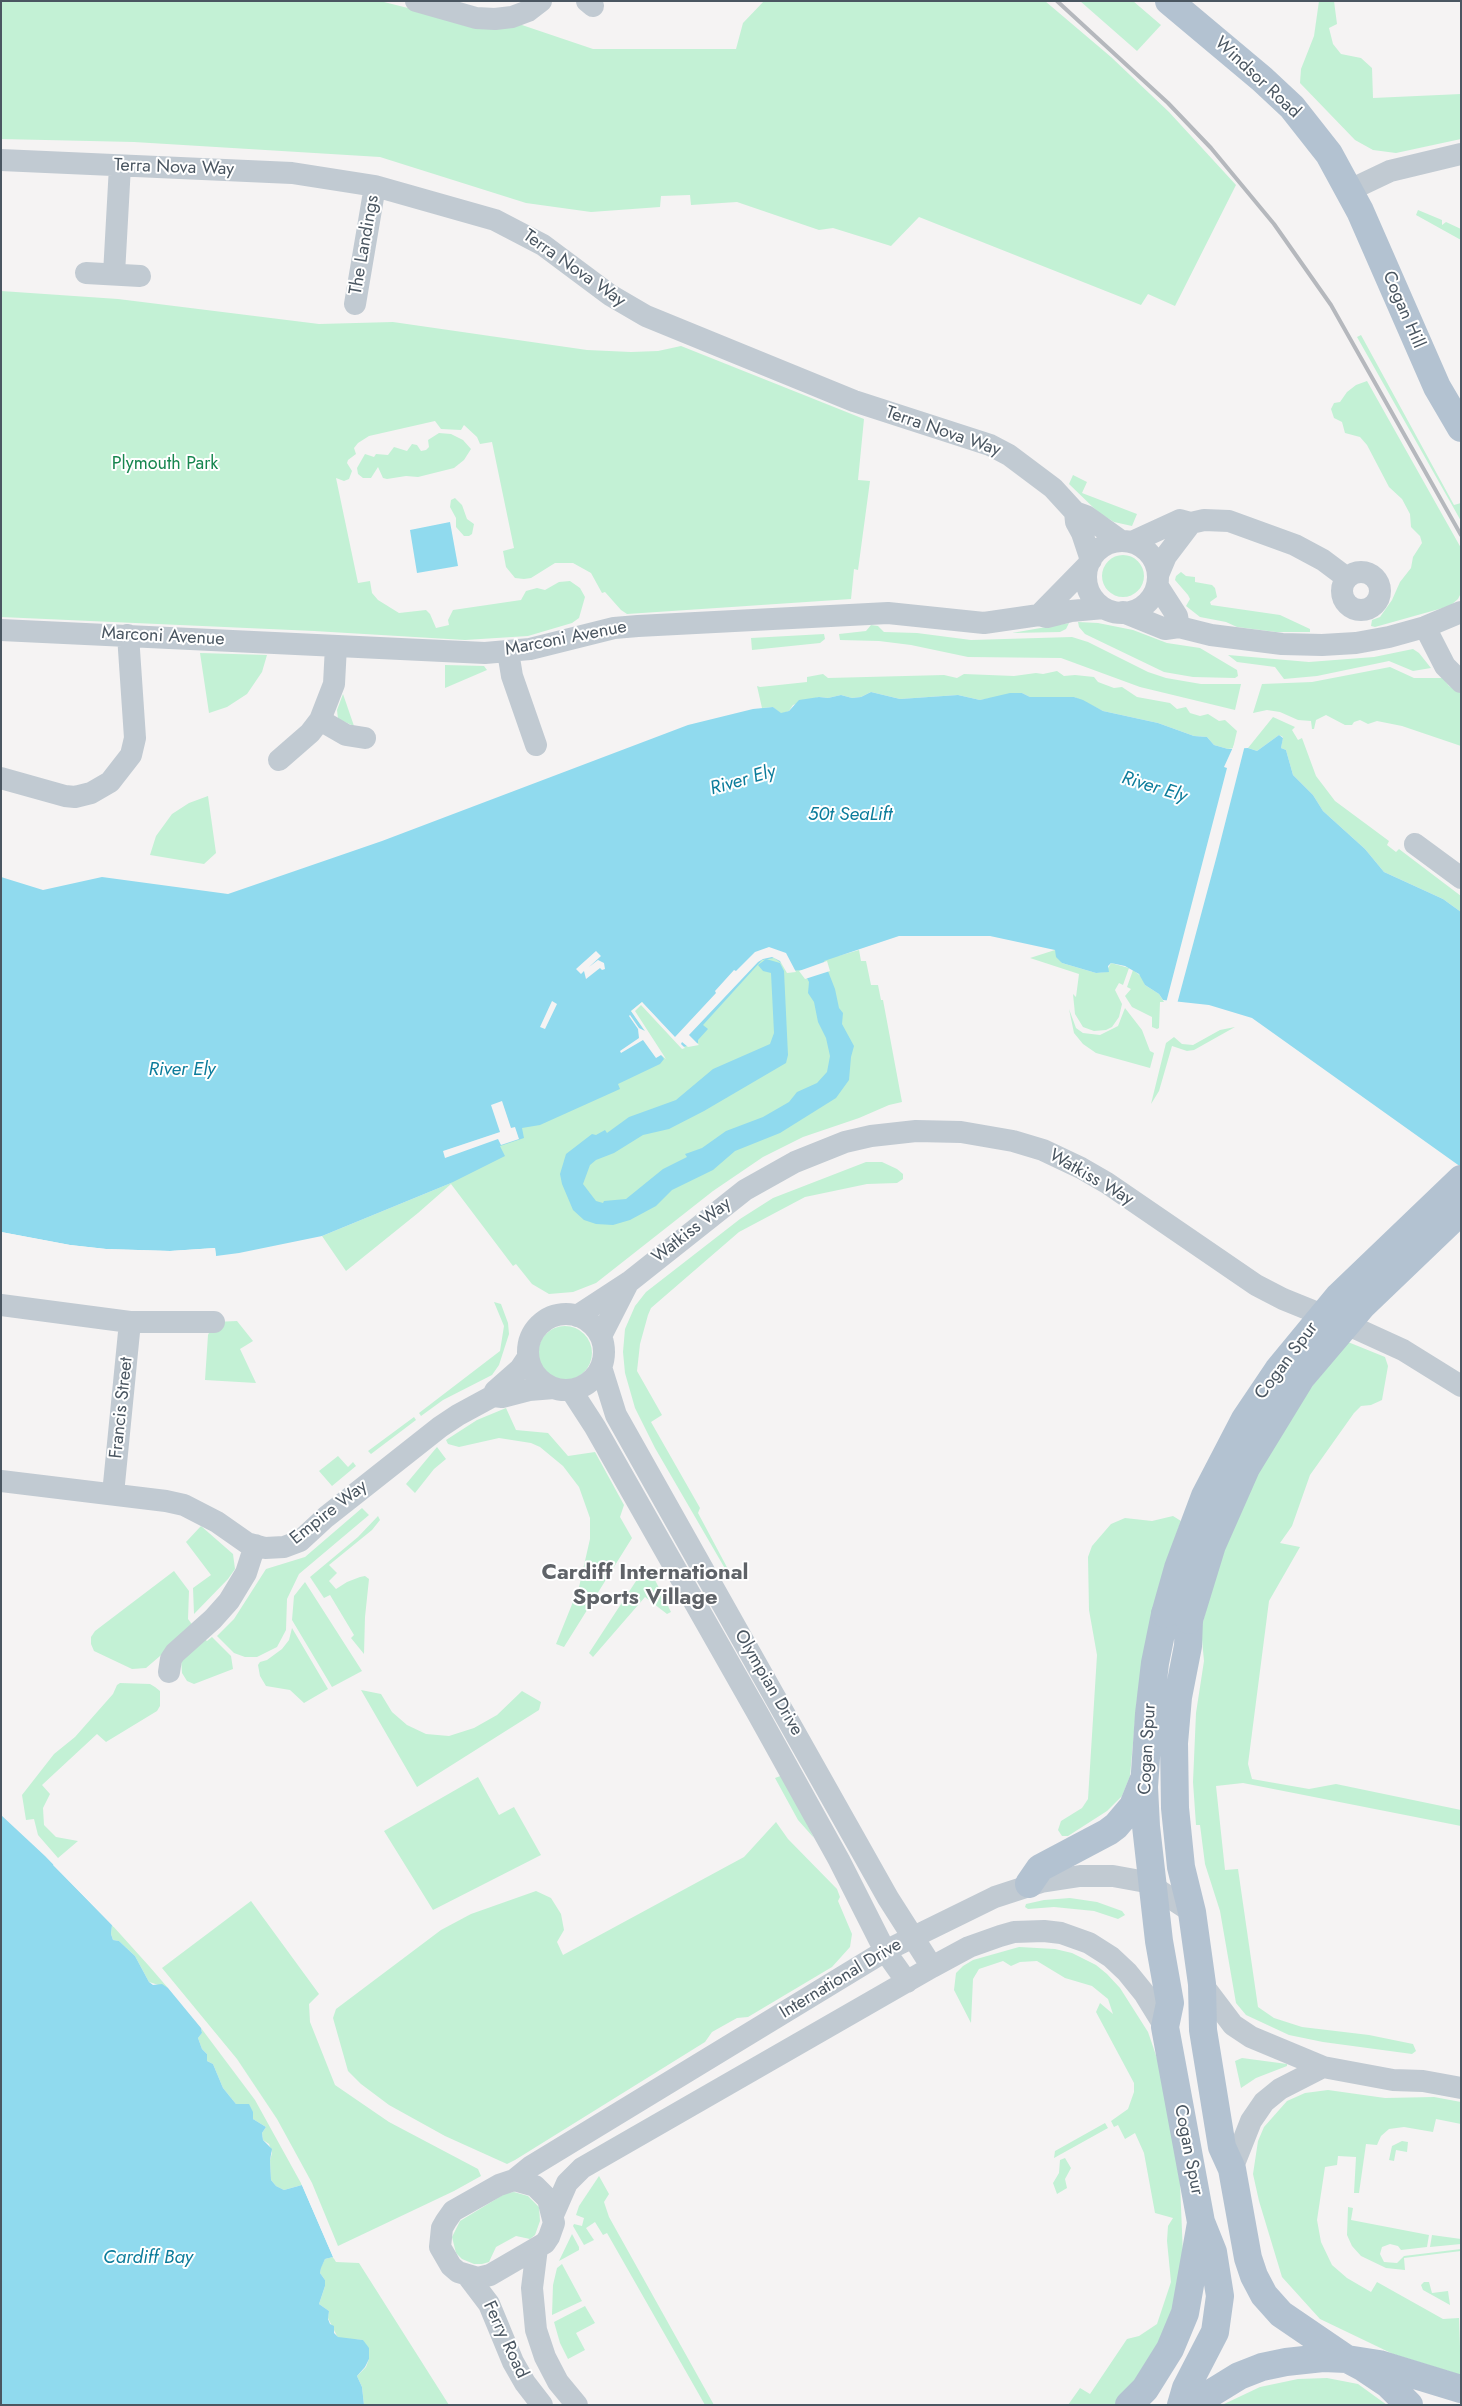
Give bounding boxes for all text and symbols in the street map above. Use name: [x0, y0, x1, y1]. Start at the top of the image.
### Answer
street label: Windsor Road: [1210, 33, 1304, 123]
street label: Terra Nova Way: [114, 155, 234, 181]
street label: The Landings: [346, 194, 384, 296]
street label: Terra Nova Way: [519, 226, 629, 312]
street label: Cogan Hill: [1377, 268, 1429, 352]
street label: Terra Nova Way: [883, 402, 1003, 462]
park label: Plymouth Park: [112, 454, 218, 476]
street label: Marconi Avenue: [503, 617, 629, 661]
street label: Marconi Avenue: [101, 623, 225, 651]
water label: River Ely: [708, 761, 778, 801]
water label: River Ely: [1119, 767, 1189, 809]
water label: 50t SeaLift: [808, 804, 892, 826]
water label: River Ely: [149, 1059, 215, 1081]
street label: Watkiss Way: [1045, 1145, 1137, 1211]
street label: Watkiss Way: [648, 1194, 736, 1268]
street label: Cogan Spur: [1251, 1318, 1323, 1404]
street label: Francis Street: [106, 1356, 138, 1460]
street label: Empire Way: [286, 1476, 372, 1550]
district label: Cardiff International Sports Village: [541, 1561, 749, 1612]
street label: Olympian Drive: [729, 1626, 807, 1740]
street label: Cogan Spur: [1135, 1703, 1161, 1795]
street label: International Drive: [776, 1934, 906, 2024]
street label: Cogan Spur: [1169, 2103, 1207, 2197]
water label: Cardiff Bay: [103, 2247, 193, 2269]
street label: Ferry Road: [478, 2298, 532, 2382]

